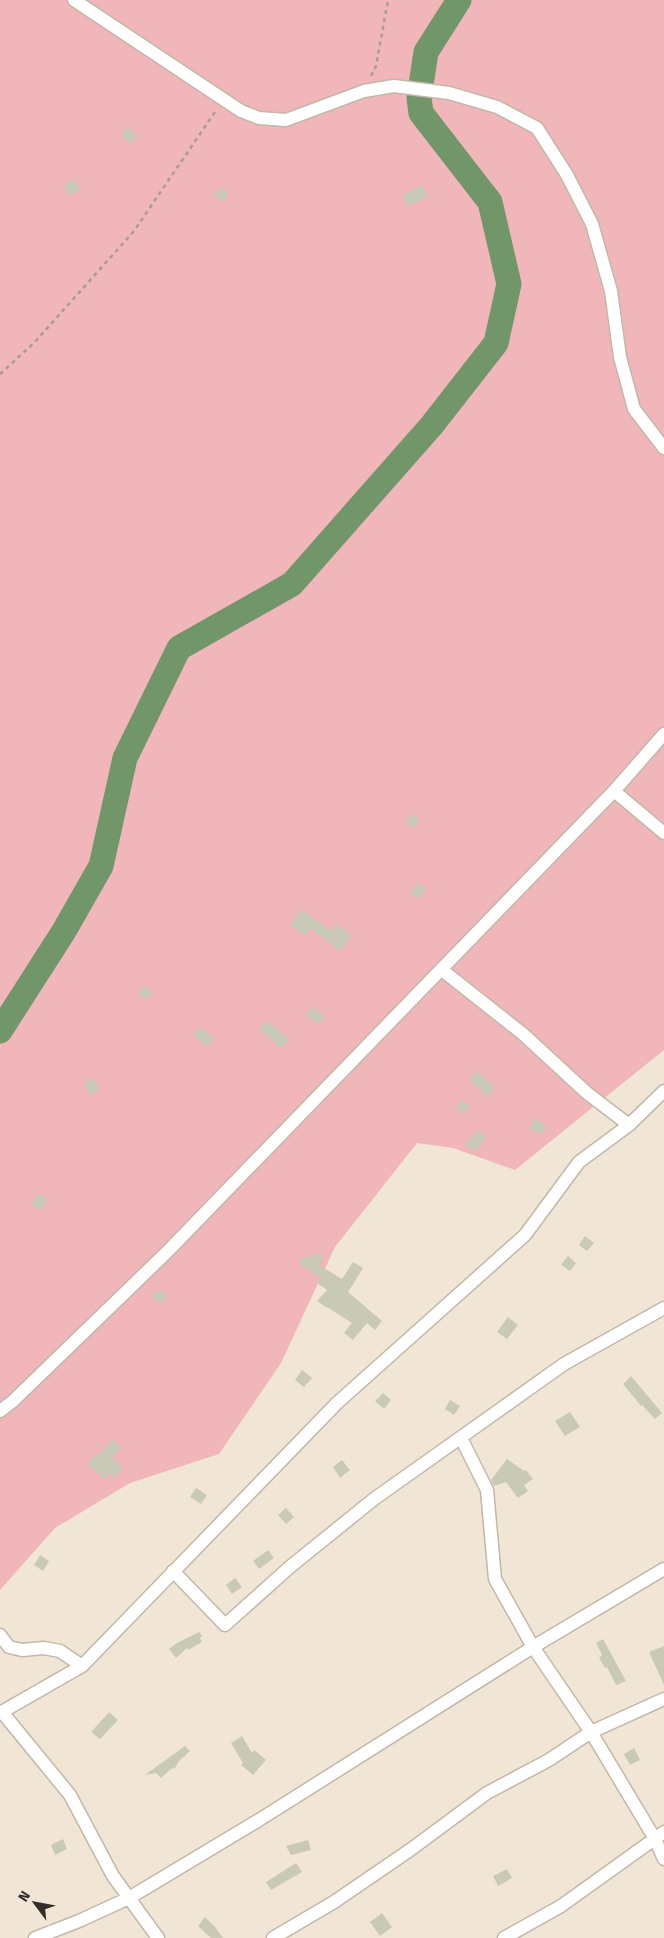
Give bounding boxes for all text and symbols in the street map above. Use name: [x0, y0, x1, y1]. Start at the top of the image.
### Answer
north arrow: [10, 1878, 60, 1928]
text: N: [15, 1888, 34, 1905]

